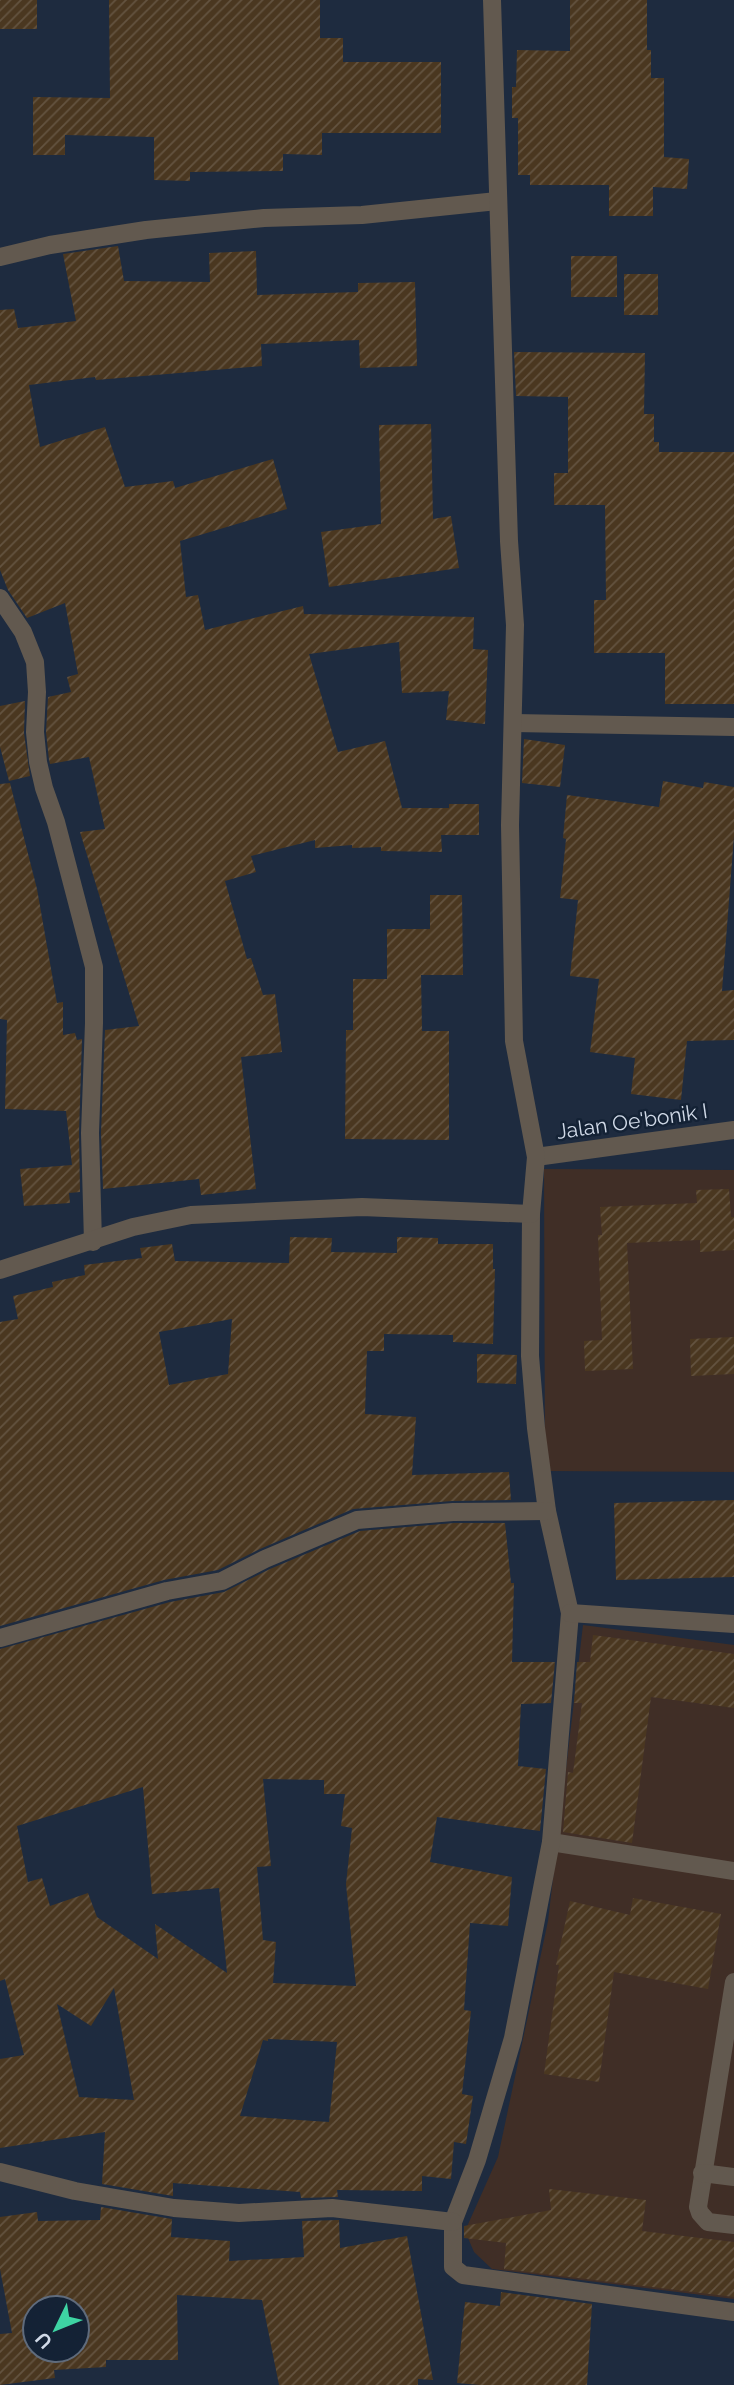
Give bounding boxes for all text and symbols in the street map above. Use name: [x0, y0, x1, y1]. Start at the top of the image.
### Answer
street label: Jalan Oe'bonik I: [555, 1098, 709, 1144]
north arrow: [21, 2294, 91, 2364]
text: U: [31, 2328, 56, 2353]

